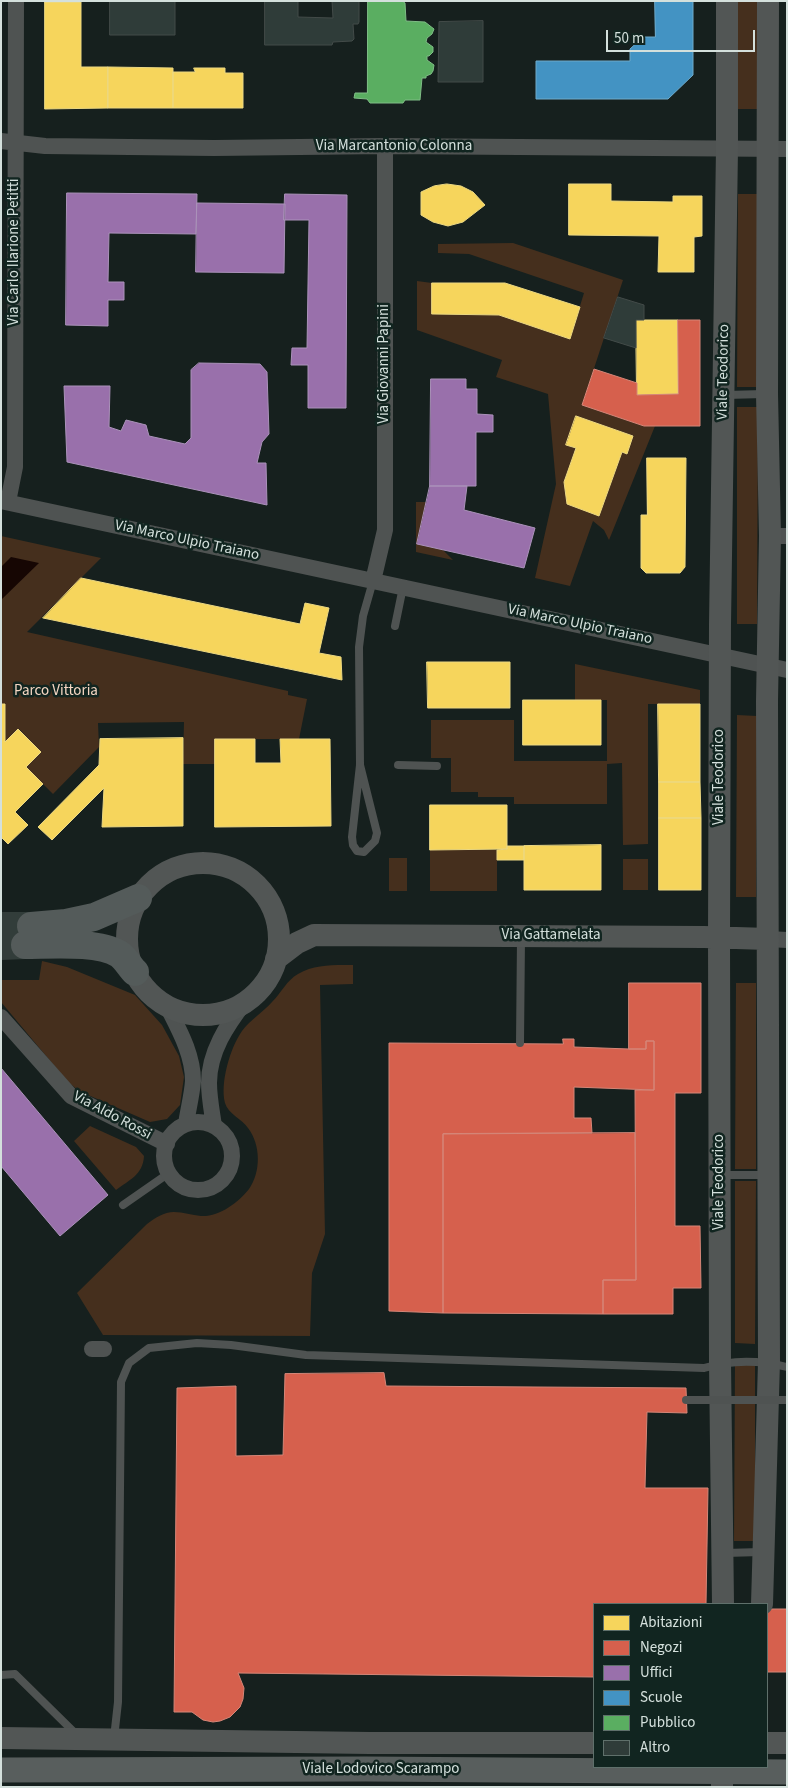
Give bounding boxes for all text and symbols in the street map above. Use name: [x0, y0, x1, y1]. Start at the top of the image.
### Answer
scale bar: [608, 20, 757, 52]
text: 50 m: [614, 28, 644, 49]
street label: Via Marcantonio Colonna: [316, 138, 472, 156]
street label: Via Carlo Ilarione Petitti: [6, 179, 24, 325]
street label: Via Giovanni Papini: [376, 304, 394, 424]
street label: Viale Teodorico: [714, 324, 734, 420]
street label: Via Marco Ulpio Traiano: [113, 517, 261, 565]
street label: Via Marco Ulpio Traiano: [506, 601, 654, 649]
park label: Parco Vittoria: [14, 683, 98, 701]
street label: Viale Teodorico: [711, 729, 729, 825]
street label: Via Gattamelata: [501, 927, 601, 945]
street label: Via Aldo Rossi: [70, 1088, 154, 1144]
street label: Viale Teodorico: [711, 1134, 729, 1230]
legend: [593, 1603, 768, 1768]
text: Abitazioni: [640, 1612, 703, 1633]
text: Negozi: [640, 1637, 682, 1658]
text: Uffici: [640, 1662, 673, 1683]
text: Scuole: [640, 1687, 682, 1708]
text: Pubblico: [640, 1712, 695, 1733]
text: Altro: [640, 1737, 670, 1758]
street label: Viale Lodovico Scarampo: [303, 1761, 459, 1779]

